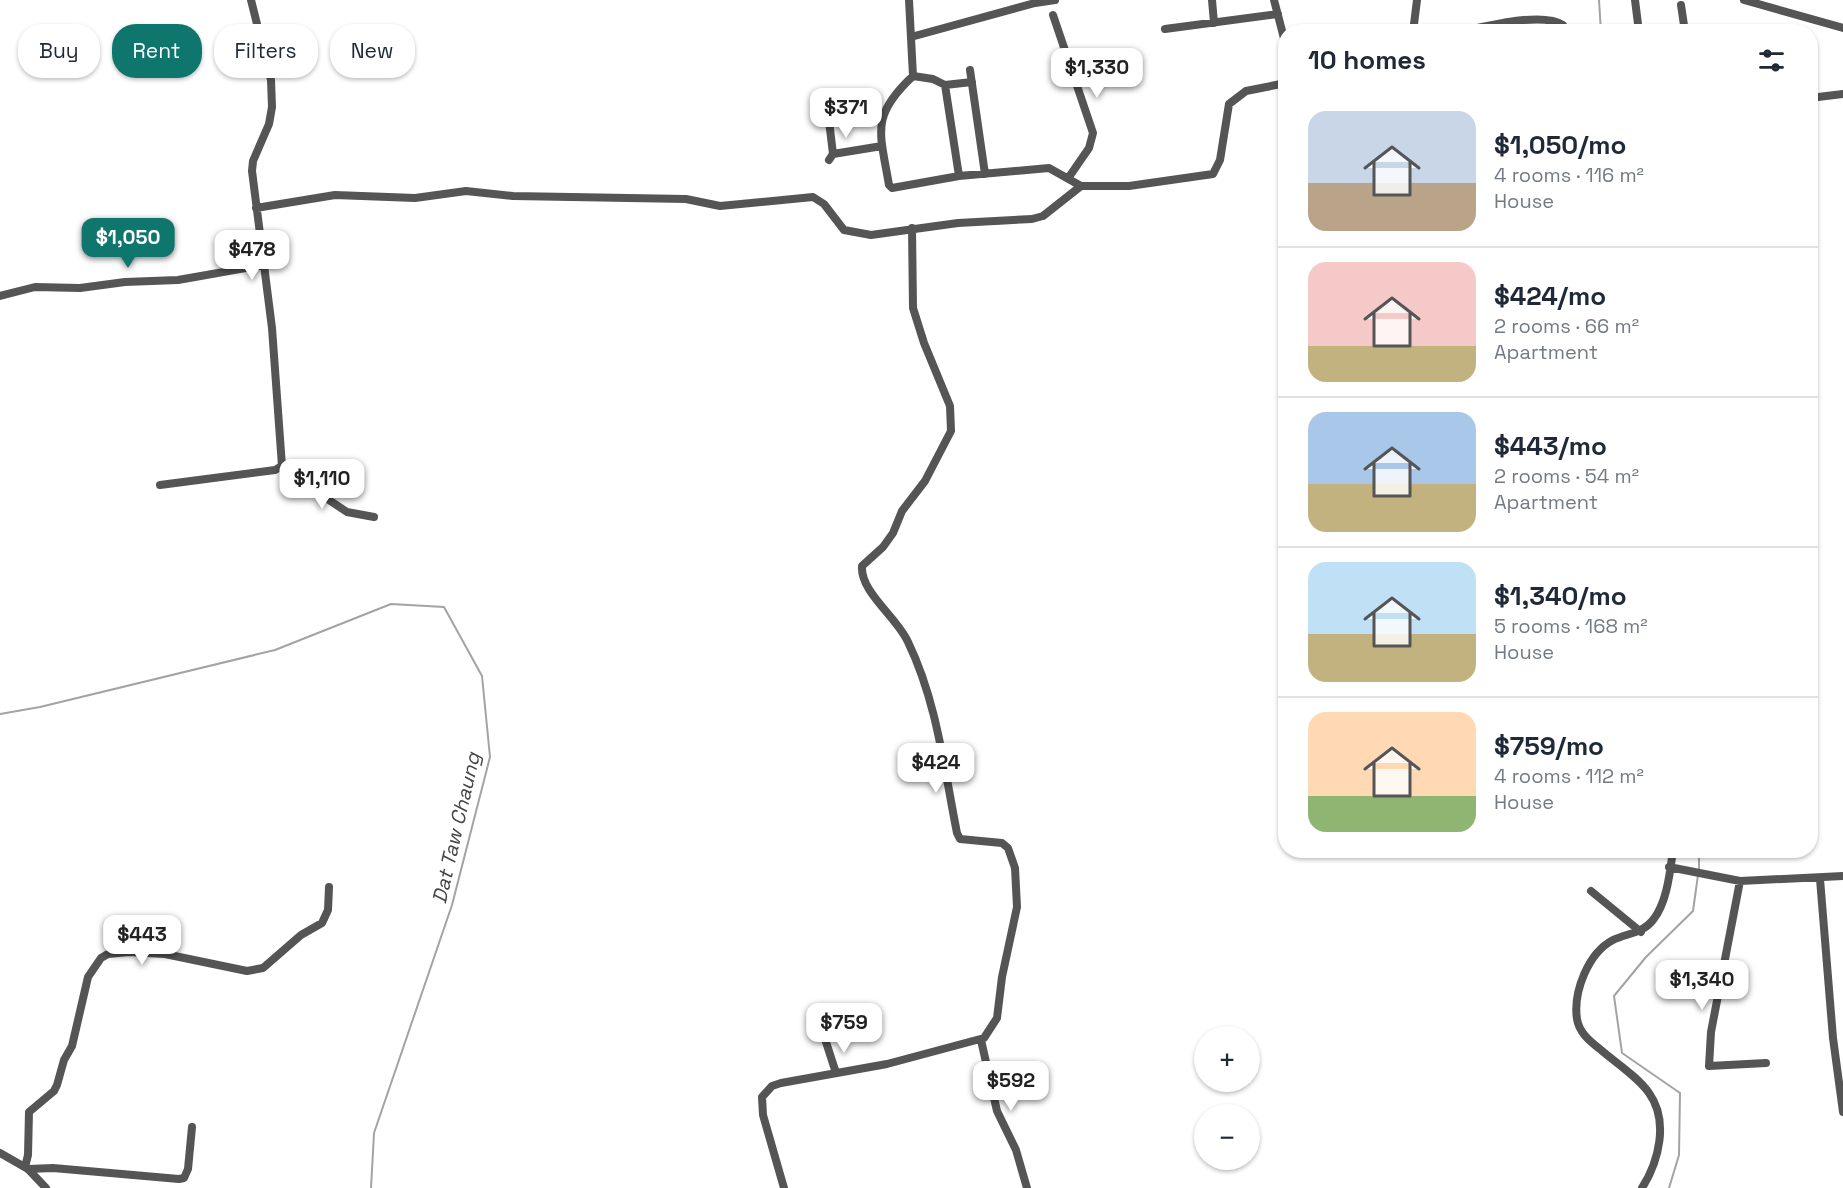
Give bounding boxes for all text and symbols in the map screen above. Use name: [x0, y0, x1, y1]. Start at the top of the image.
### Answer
chip: Buy: [18, 24, 100, 78]
chip: Rent: [112, 24, 202, 78]
chip: Filters: [214, 24, 318, 78]
chip: New: [330, 24, 415, 78]
text: 10 homes: [1308, 43, 1426, 77]
icon: filters: [1755, 44, 1788, 77]
pin: $1,330: [1048, 48, 1146, 99]
text: $1,330: [1065, 54, 1129, 80]
pin: $371: [810, 88, 882, 139]
text: $371: [824, 94, 868, 120]
text: $1,050/mo: [1494, 128, 1626, 162]
icon: home: [1356, 135, 1428, 207]
text: 4 rooms · 116 m²: [1494, 162, 1644, 188]
text: House: [1494, 188, 1554, 214]
pin: $1,050: [79, 218, 177, 269]
text: $1,050: [96, 224, 160, 250]
pin: $478: [216, 230, 288, 281]
text: $478: [228, 236, 276, 262]
text: $424/mo: [1494, 279, 1606, 313]
icon: home: [1356, 286, 1428, 358]
text: 2 rooms · 66 m²: [1494, 313, 1639, 339]
text: Apartment: [1494, 339, 1598, 365]
text: $443/mo: [1494, 429, 1607, 463]
icon: home: [1356, 436, 1428, 508]
pin: $1,110: [273, 459, 371, 510]
text: 2 rooms · 54 m²: [1494, 463, 1639, 489]
text: $1,110: [293, 465, 351, 491]
text: Apartment: [1494, 489, 1598, 515]
text: $1,340/mo: [1494, 579, 1627, 613]
icon: home: [1356, 586, 1428, 658]
text: 5 rooms · 168 m²: [1494, 613, 1648, 639]
text: House: [1494, 639, 1554, 665]
text: $759/mo: [1494, 729, 1604, 763]
icon: home: [1356, 736, 1428, 808]
pin: $424: [900, 743, 972, 794]
water label: Dat Taw Chaung: [426, 749, 486, 906]
text: $424: [911, 749, 961, 775]
text: 4 rooms · 112 m²: [1494, 763, 1644, 789]
text: House: [1494, 789, 1554, 815]
pin: $443: [106, 915, 178, 966]
text: $443: [117, 921, 167, 947]
pin: $1,340: [1653, 960, 1751, 1011]
text: $1,340: [1670, 966, 1734, 992]
pin: $759: [808, 1003, 880, 1054]
text: $759: [820, 1009, 868, 1035]
map controls: [1194, 1026, 1260, 1170]
button: +: [1194, 1026, 1260, 1092]
pin: $592: [975, 1061, 1047, 1112]
text: $592: [987, 1067, 1035, 1093]
button: −: [1194, 1104, 1260, 1170]

